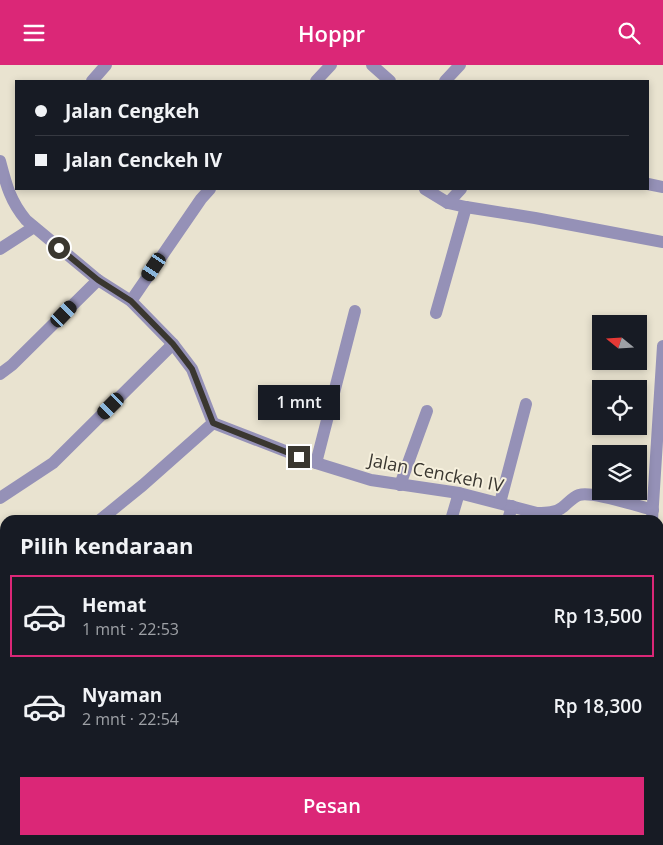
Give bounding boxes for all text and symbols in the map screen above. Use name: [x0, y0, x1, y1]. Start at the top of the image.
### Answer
text: Hoppr: [298, 18, 365, 48]
icon: menu: [20, 19, 48, 47]
icon: search: [615, 19, 643, 47]
text: Jalan Cengkeh: [65, 98, 200, 124]
text: Jalan Cenckeh IV: [65, 147, 222, 173]
route start: [48, 237, 70, 259]
car: [139, 250, 168, 284]
car: [48, 298, 79, 330]
north arrow: [592, 315, 648, 370]
map controls: [592, 315, 647, 500]
button: locate: [592, 380, 647, 435]
callout: 1 mnt: [258, 385, 340, 419]
car: [95, 390, 126, 422]
text: 1 mnt: [276, 391, 322, 413]
button: layers: [592, 445, 647, 500]
route end: [288, 446, 310, 468]
street label: Jalan Cenckeh IV: [365, 447, 506, 497]
text: Pilih kendaraan: [20, 530, 193, 560]
text: Hemat: [82, 592, 146, 618]
icon: car: [22, 594, 67, 639]
text: Rp 13,500: [554, 603, 642, 629]
text: 1 mnt · 22:53: [82, 618, 179, 640]
text: Nyaman: [82, 682, 162, 708]
icon: car: [22, 684, 67, 729]
text: Rp 18,300: [554, 693, 642, 719]
text: 2 mnt · 22:54: [82, 708, 179, 730]
button: Pesan: [20, 777, 644, 835]

